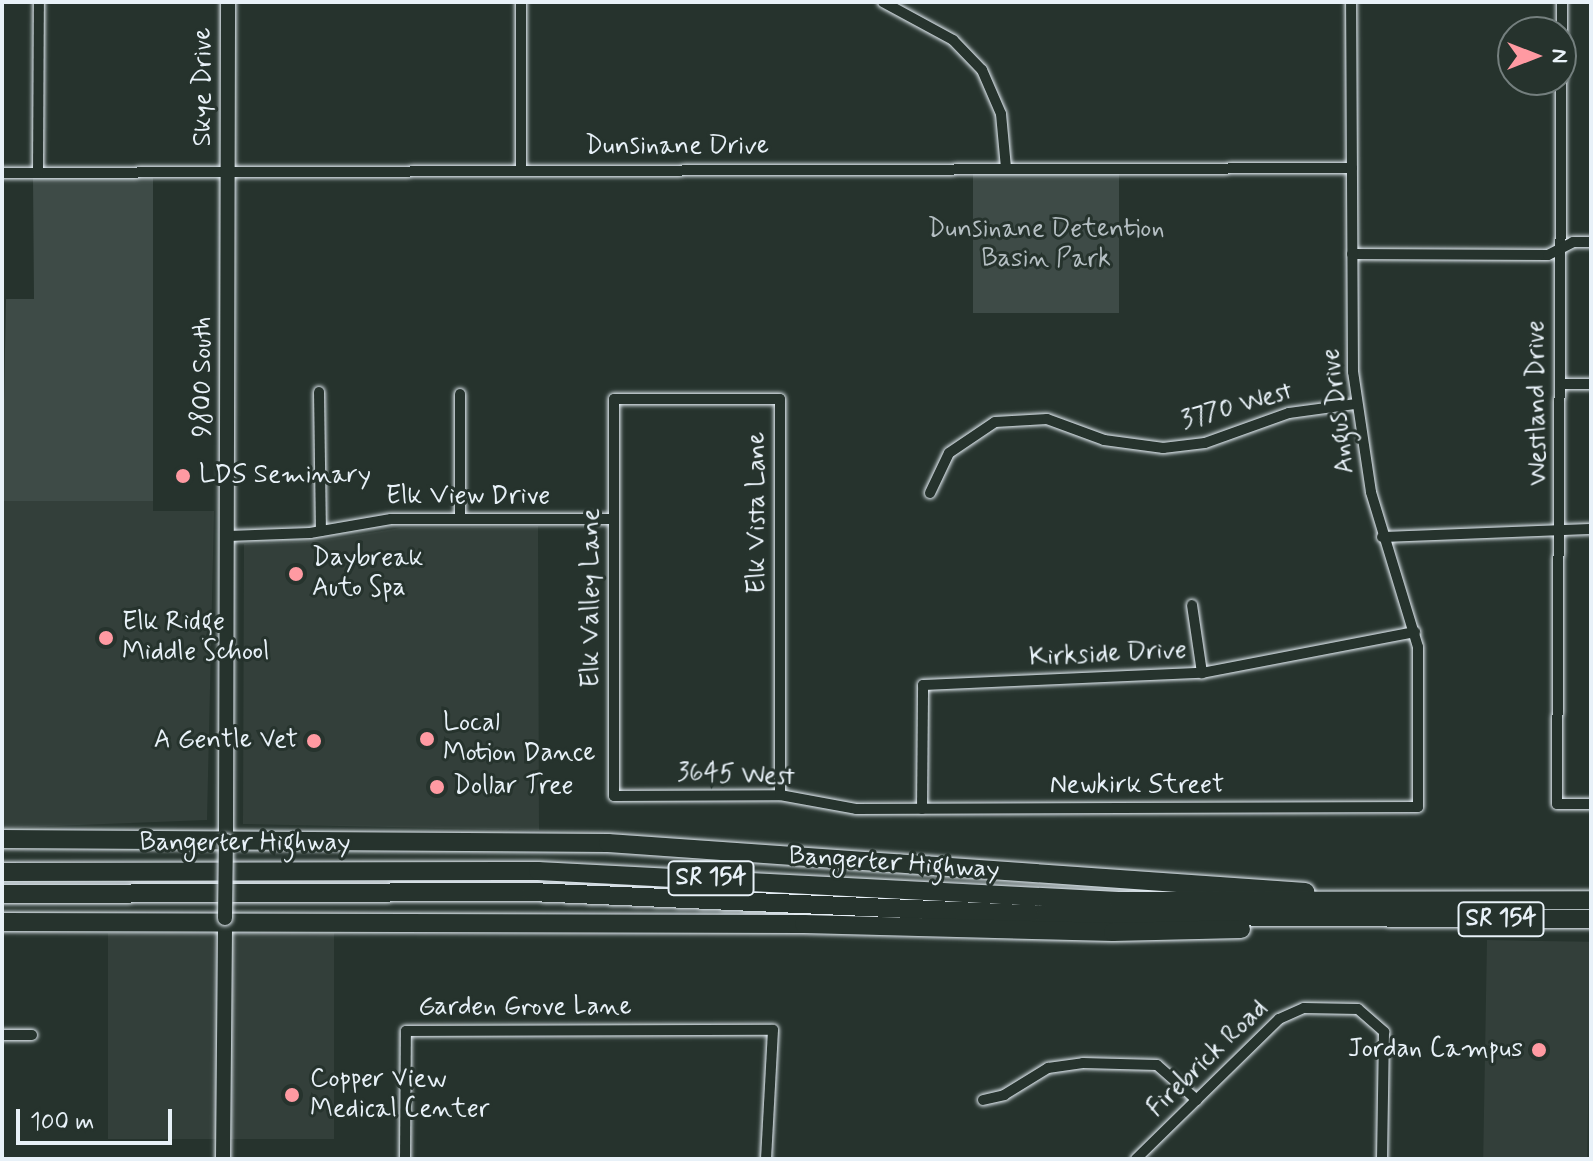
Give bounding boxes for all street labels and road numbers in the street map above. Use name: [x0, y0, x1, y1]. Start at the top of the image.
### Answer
street label: Skye Drive: [188, 28, 220, 146]
street label: Dunsinane Drive: [586, 131, 768, 163]
street label: 9800 South: [188, 317, 220, 437]
street label: Westland Drive: [1521, 320, 1555, 486]
street label: Angus Drive: [1316, 346, 1362, 476]
street label: 3770 West: [1178, 376, 1296, 438]
street label: Elk Vista Lane: [742, 433, 774, 593]
street label: Elk View Drive: [389, 481, 547, 513]
street label: Elk Valley Lane: [576, 512, 608, 684]
street label: Kirkside Drive: [1029, 635, 1187, 675]
street label: 3645 West: [677, 758, 795, 794]
street label: Newkirk Street: [1050, 770, 1224, 802]
street label: Bangerter Highway: [139, 828, 351, 860]
street label: Bangerter Highway: [788, 841, 1000, 887]
road number: SR 154: [667, 858, 755, 898]
road number: SR 154: [1457, 899, 1545, 939]
street label: Garden Grove Lane: [420, 992, 630, 1024]
street label: Firebrick Road: [1141, 994, 1275, 1124]

